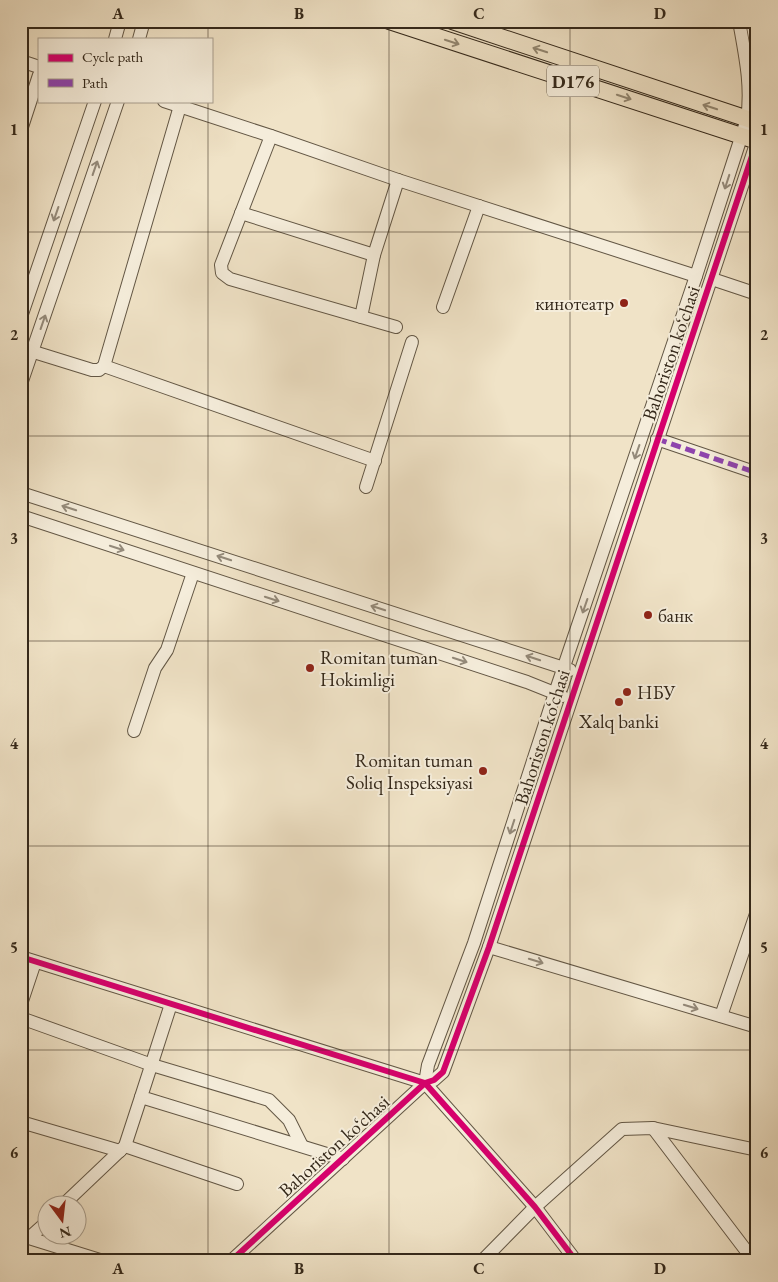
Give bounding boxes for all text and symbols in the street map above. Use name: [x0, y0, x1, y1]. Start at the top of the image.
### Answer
text: A: [111, 3, 124, 24]
text: B: [294, 3, 304, 24]
text: C: [473, 3, 485, 24]
text: D: [654, 3, 666, 24]
one-way arrow: [444, 37, 460, 47]
legend: [38, 38, 212, 102]
one-way arrow: [532, 45, 548, 55]
text: Cycle path: [82, 47, 144, 66]
road number: D176: [547, 66, 599, 96]
text: Path: [82, 73, 108, 92]
one-way arrow: [615, 93, 631, 102]
one-way arrow: [703, 102, 719, 111]
text: 1: [10, 119, 18, 140]
text: 1: [760, 119, 768, 140]
one-way arrow: [91, 160, 100, 176]
one-way arrow: [722, 174, 731, 189]
one-way arrow: [51, 205, 61, 221]
street label: Bahoriston ko‘chasi: [636, 282, 706, 424]
place label: кинотеатр: [535, 291, 614, 316]
marker: кинотеатр: [618, 297, 630, 309]
one-way arrow: [39, 314, 48, 330]
text: 2: [10, 324, 19, 345]
text: 2: [760, 324, 769, 345]
one-way arrow: [632, 444, 641, 460]
one-way arrow: [61, 503, 77, 513]
text: 3: [10, 528, 18, 549]
text: 3: [760, 528, 768, 549]
one-way arrow: [109, 544, 125, 553]
one-way arrow: [216, 553, 232, 563]
one-way arrow: [264, 594, 280, 604]
one-way arrow: [579, 598, 589, 614]
one-way arrow: [371, 603, 387, 612]
place label: банк: [658, 603, 693, 628]
marker: банк: [642, 609, 654, 621]
place label: Romitan tuman Hokimligi: [320, 645, 438, 692]
one-way arrow: [526, 653, 541, 662]
one-way arrow: [451, 656, 467, 665]
marker: Romitan tuman Hokimligi: [304, 662, 316, 674]
street label: Bahoriston ko‘chasi: [508, 666, 576, 808]
place label: НБУ: [637, 680, 677, 705]
marker: НБУ: [621, 686, 633, 698]
marker: Xalq banki: [613, 696, 625, 708]
place label: Xalq banki: [578, 709, 659, 734]
text: 4: [10, 733, 19, 754]
text: 4: [760, 733, 769, 754]
place label: Romitan tuman Soliq Inspeksiyasi: [346, 748, 473, 795]
marker: Romitan tuman Soliq Inspeksiyasi: [477, 765, 489, 777]
one-way arrow: [507, 819, 516, 834]
text: 5: [10, 937, 18, 958]
text: 5: [760, 937, 768, 958]
one-way arrow: [527, 956, 543, 966]
one-way arrow: [683, 1003, 699, 1013]
street label: Bahoriston ko‘chasi: [273, 1089, 395, 1202]
text: 6: [10, 1142, 19, 1163]
text: 6: [760, 1142, 769, 1163]
north arrow: [38, 1194, 88, 1244]
text: N: [57, 1222, 73, 1243]
text: A: [111, 1258, 124, 1279]
text: B: [294, 1258, 304, 1279]
text: C: [473, 1258, 485, 1279]
text: D: [654, 1258, 666, 1279]

